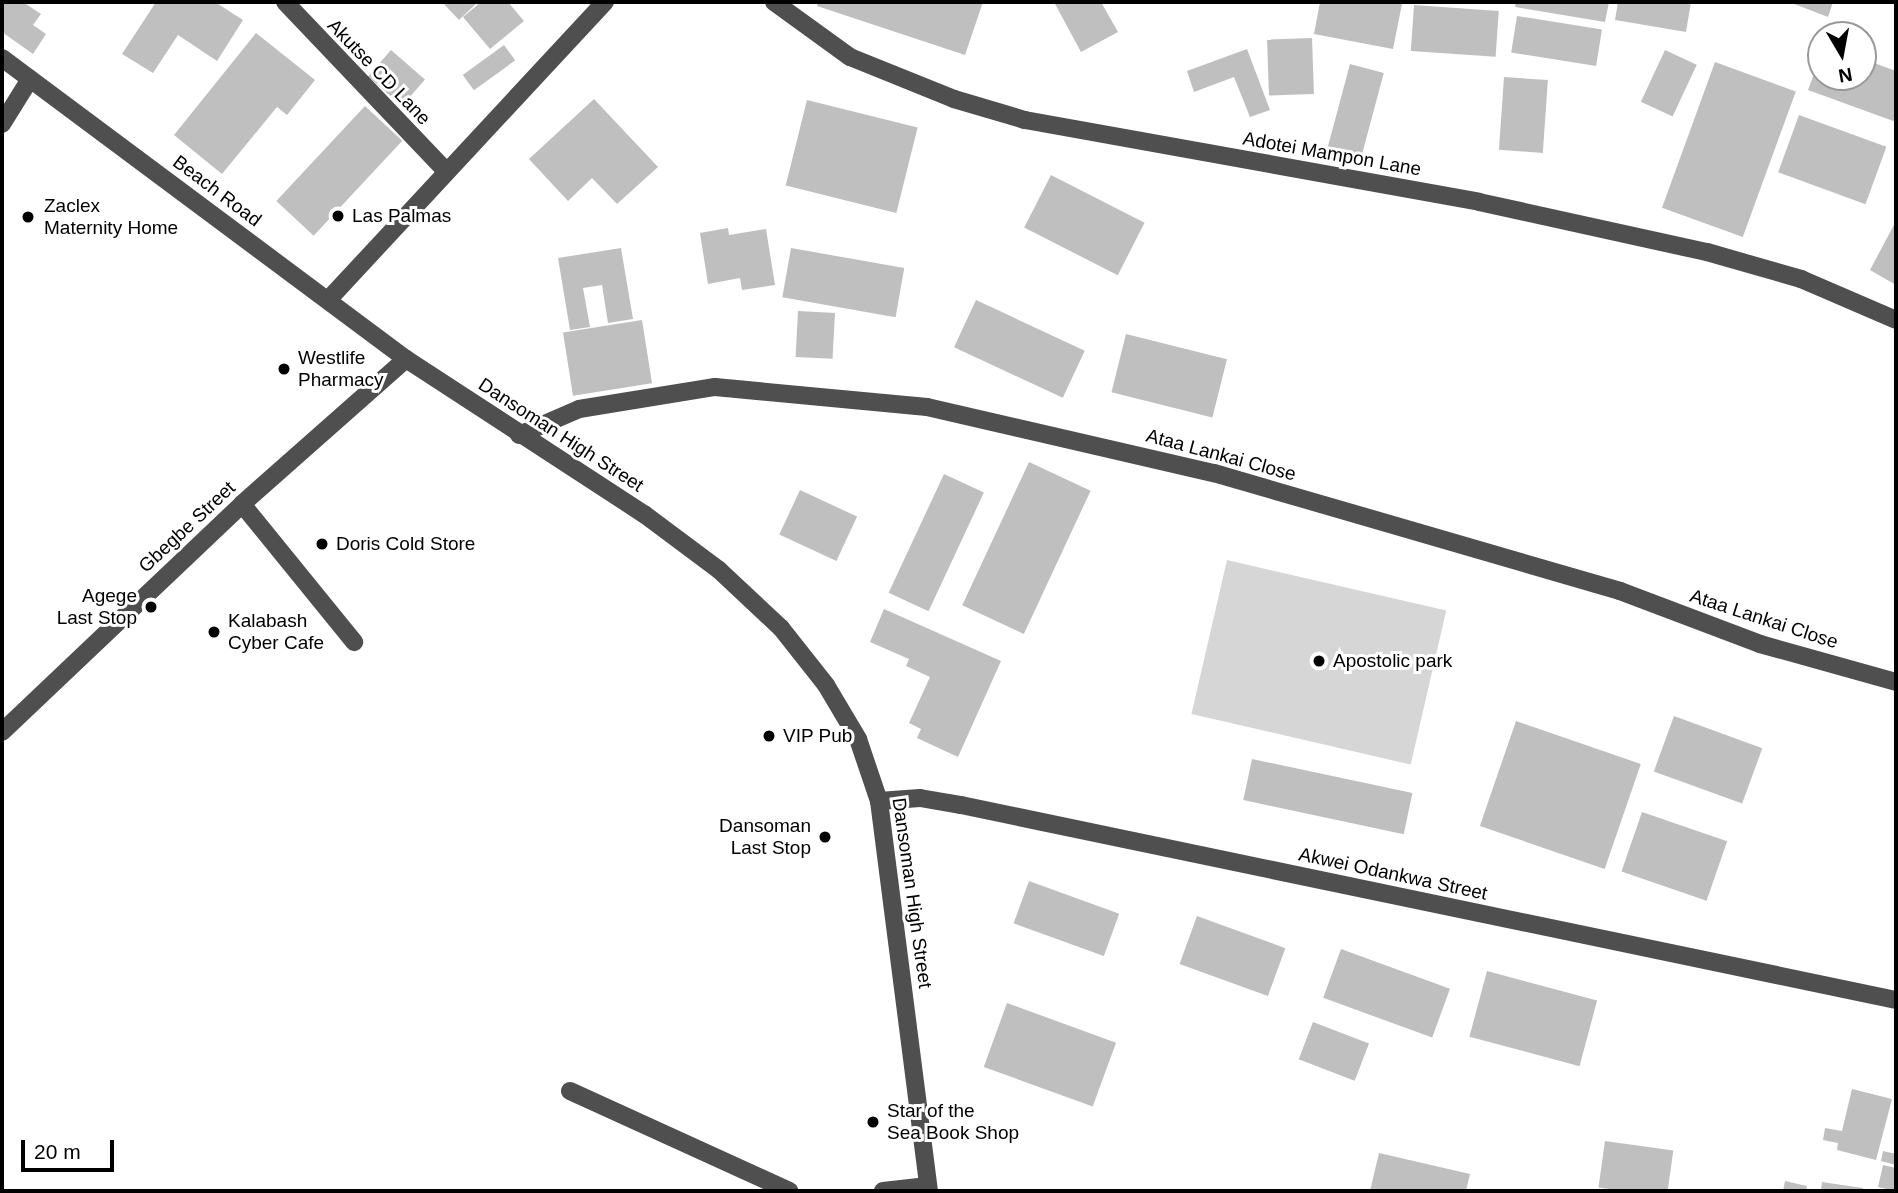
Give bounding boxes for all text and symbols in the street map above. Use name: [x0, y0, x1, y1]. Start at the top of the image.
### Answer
street label: Akutse CD Lane: [323, 14, 435, 130]
north arrow: [1807, 21, 1877, 91]
text: N: [1837, 64, 1854, 87]
street label: Adotei Mampon Lane: [1241, 127, 1423, 181]
street label: Beach Road: [168, 150, 266, 232]
place label: Zaclex Maternity Home: [44, 195, 178, 239]
place label: Las Palmas: [352, 205, 451, 227]
marker: Zaclex Maternity Home: [18, 207, 38, 227]
marker: Las Palmas: [330, 208, 346, 224]
place label: Westlife Pharmacy: [298, 347, 384, 391]
marker: Westlife Pharmacy: [276, 361, 292, 377]
street label: Dansoman High Street: [474, 373, 648, 497]
street label: Ataa Lankai Close: [1144, 424, 1298, 486]
street label: Gbegbe Street: [134, 477, 240, 577]
place label: Doris Cold Store: [336, 533, 475, 555]
marker: Doris Cold Store: [314, 536, 330, 552]
street label: Ataa Lankai Close: [1687, 584, 1841, 654]
place label: Agege Last Stop: [57, 585, 137, 629]
marker: Agege Last Stop: [143, 599, 159, 615]
place label: Kalabash Cyber Cafe: [228, 610, 324, 654]
marker: Kalabash Cyber Cafe: [206, 624, 222, 640]
place label: Apostolic park: [1333, 650, 1452, 672]
marker: Apostolic park: [1311, 653, 1327, 669]
place label: VIP Pub: [783, 725, 853, 747]
marker: VIP Pub: [761, 728, 777, 744]
street label: Dansoman High Street: [887, 796, 937, 990]
place label: Dansoman Last Stop: [719, 815, 811, 859]
marker: Dansoman Last Stop: [817, 829, 833, 845]
street label: Akwei Odankwa Street: [1297, 843, 1489, 905]
place label: Star of the Sea Book Shop: [887, 1100, 1019, 1144]
marker: Star of the Sea Book Shop: [865, 1114, 881, 1130]
scale bar: [24, 1126, 117, 1170]
text: 20 m: [34, 1140, 81, 1163]

